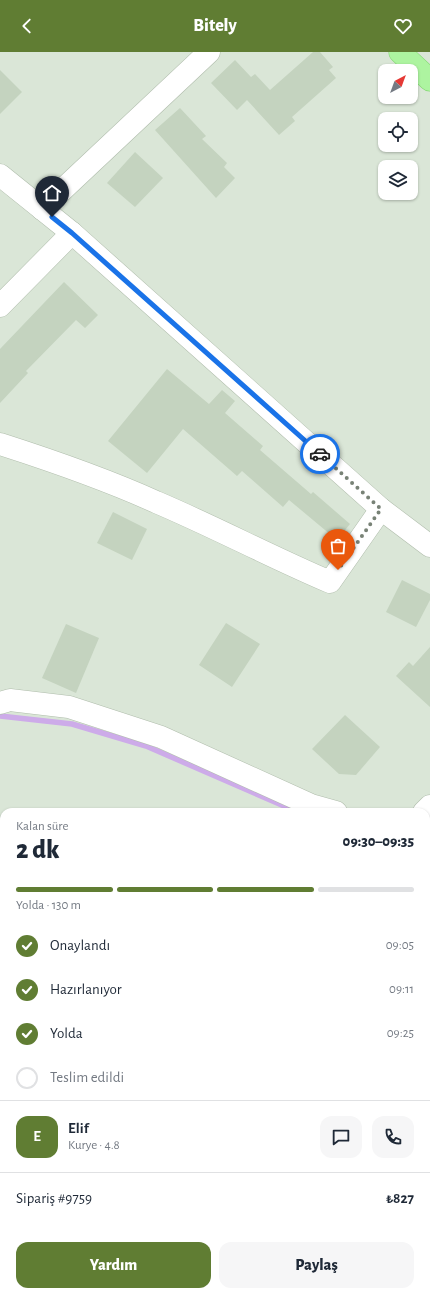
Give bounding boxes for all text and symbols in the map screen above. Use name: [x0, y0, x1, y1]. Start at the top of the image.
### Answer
icon: back: [16, 15, 38, 37]
icon: heart: [392, 15, 414, 37]
text: Bitely: [193, 17, 237, 35]
north arrow: [378, 64, 418, 104]
map controls: [378, 64, 418, 200]
button: locate: [378, 112, 418, 152]
button: layers: [378, 160, 418, 200]
pin: [35, 176, 69, 217]
icon: home: [41, 182, 63, 204]
courier: [300, 434, 340, 474]
icon: car: [309, 443, 331, 465]
pin: [321, 529, 355, 570]
icon: bag: [327, 535, 349, 557]
text: Kalan süre: [16, 820, 68, 833]
text: 09:30–09:35: [343, 834, 414, 849]
text: 2 dk: [16, 837, 59, 863]
text: Yolda · 130 m: [16, 899, 81, 912]
icon: check: [16, 935, 38, 957]
text: Onaylandı: [50, 938, 110, 953]
text: 09:05: [386, 939, 414, 952]
icon: check: [16, 979, 38, 1001]
text: Hazırlanıyor: [50, 982, 122, 997]
text: 09:11: [389, 983, 414, 996]
icon: check: [16, 1023, 38, 1045]
text: Yolda: [50, 1026, 83, 1041]
text: 09:25: [387, 1027, 414, 1040]
text: Teslim edildi: [50, 1070, 124, 1085]
button: chat: [320, 1116, 362, 1158]
button: phone: [372, 1116, 414, 1158]
text: Elif: [68, 1121, 89, 1136]
text: E: [33, 1129, 41, 1144]
text: Kurye · 4.8: [68, 1139, 120, 1152]
text: Sipariş #9759: [16, 1191, 92, 1206]
text: ₺827: [386, 1191, 414, 1206]
button: Yardım: [16, 1242, 211, 1288]
button: Paylaş: [219, 1242, 414, 1288]

